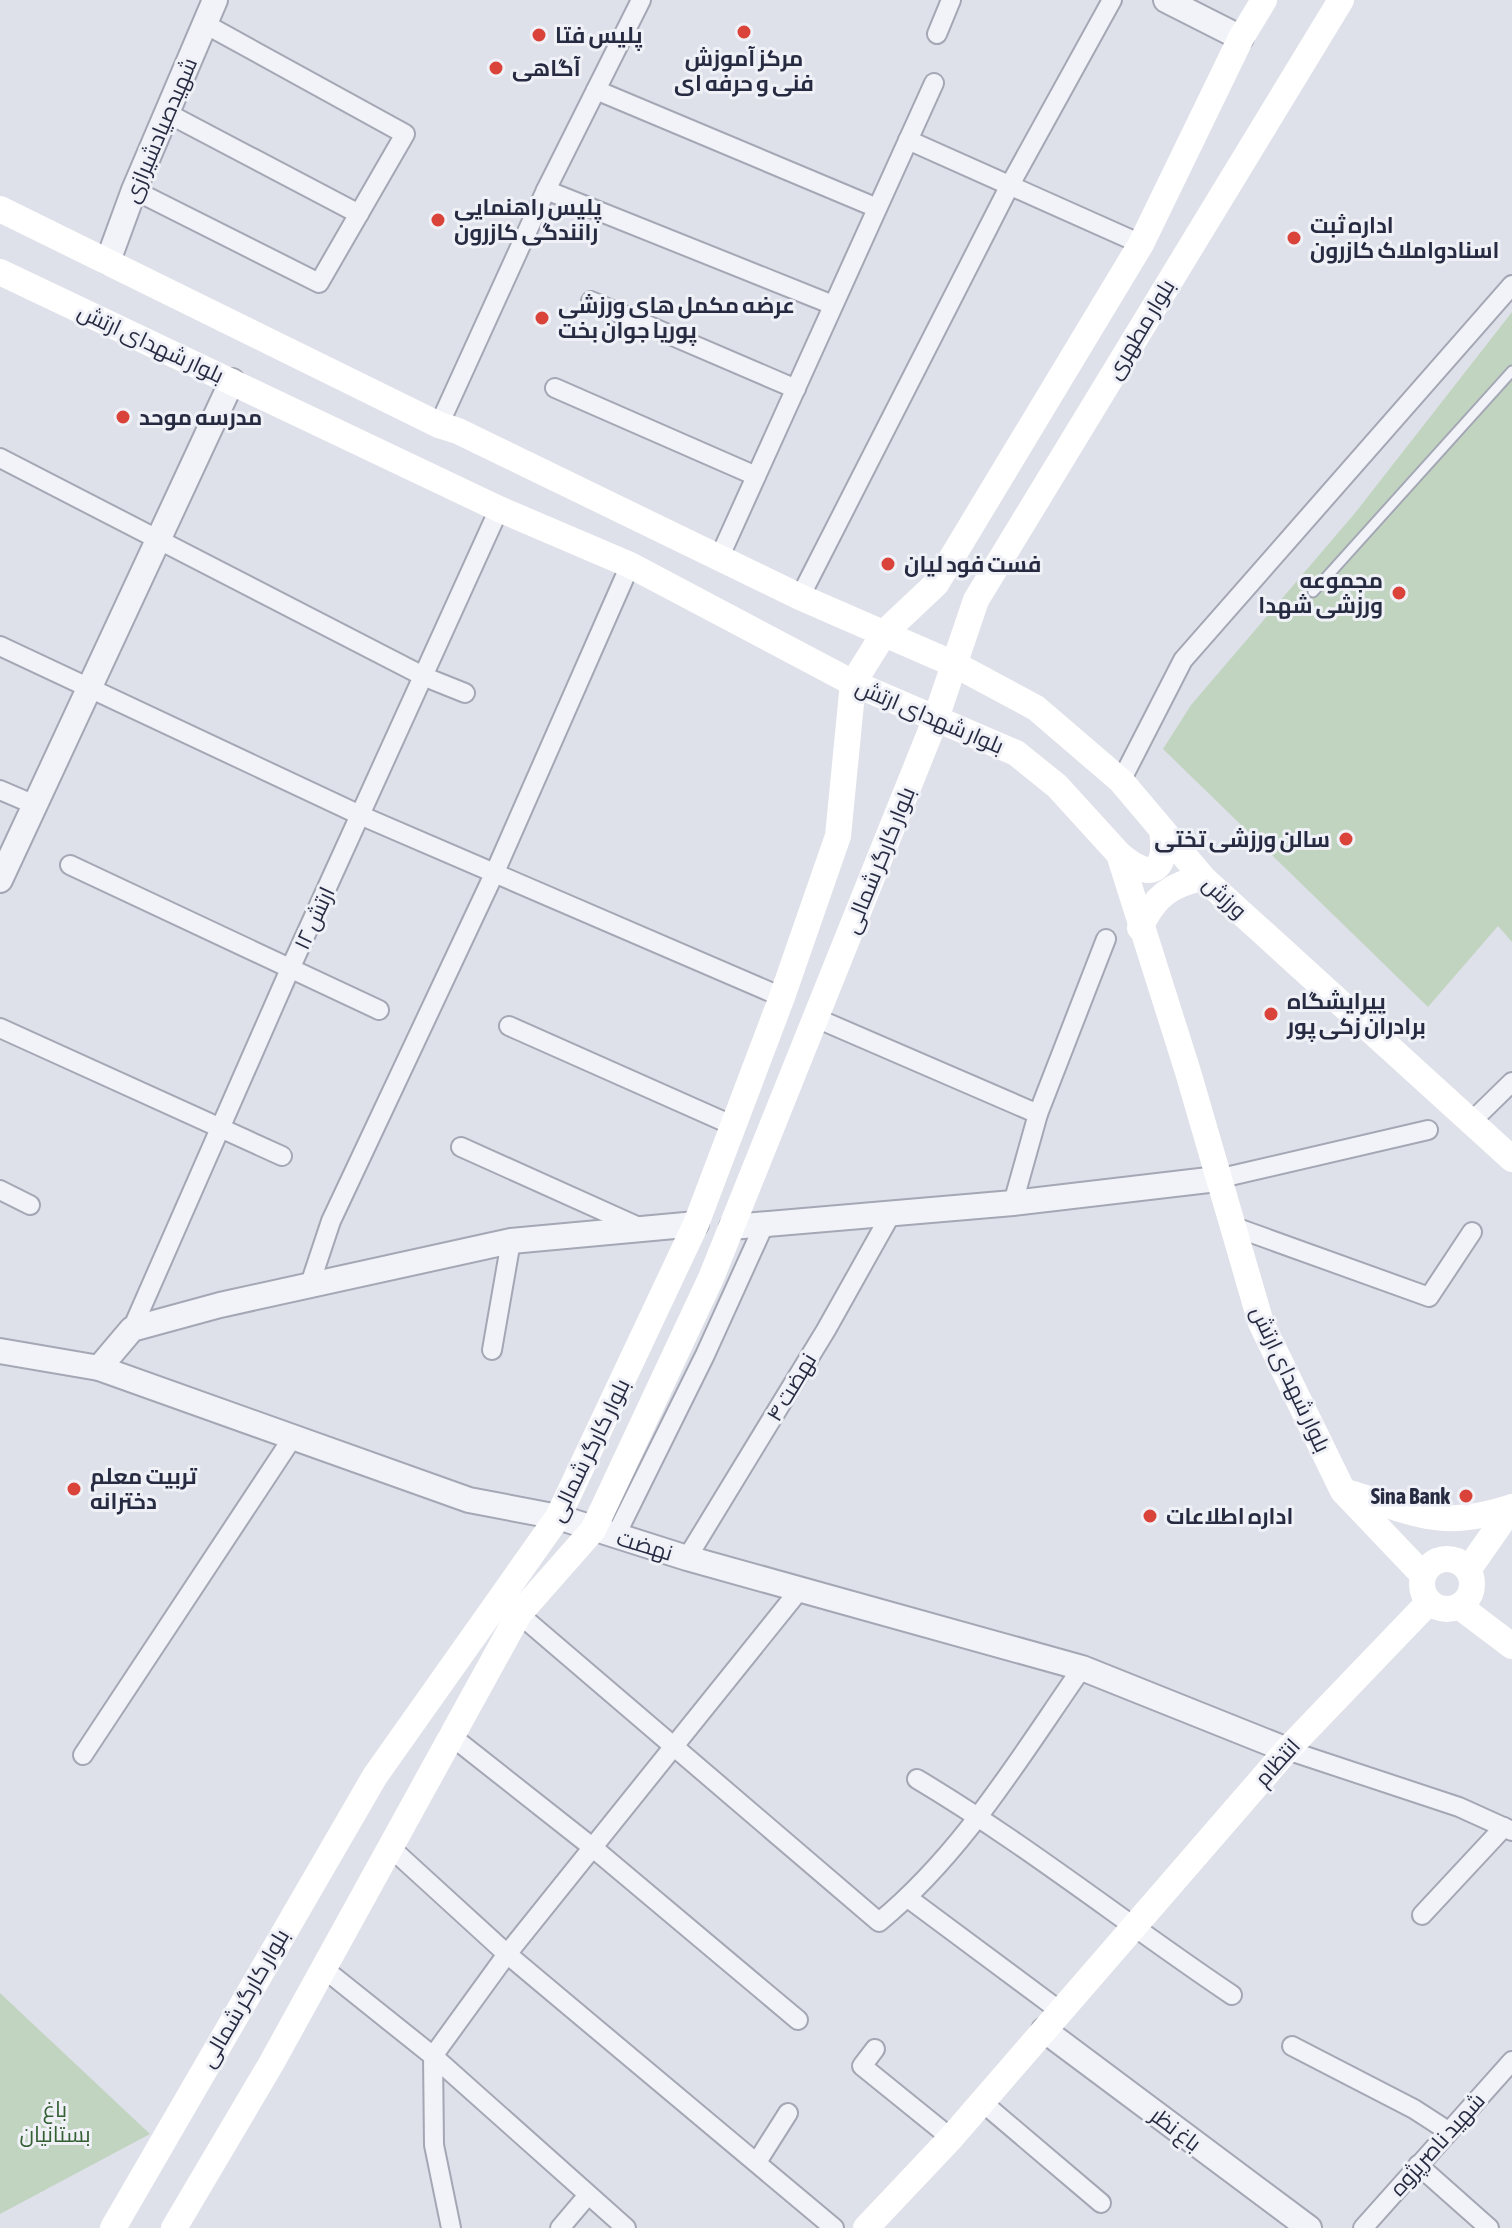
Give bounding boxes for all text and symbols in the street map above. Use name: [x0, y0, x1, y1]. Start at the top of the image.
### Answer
place label: پلیس فتا: [555, 22, 643, 51]
marker: مرکز آموزش فنی و حرفه ای: [735, 23, 753, 41]
marker: پلیس فتا: [530, 26, 548, 44]
place label: مرکز آموزش فنی و حرفه ای: [674, 45, 814, 97]
street label: شهیدصیادشیرازی: [118, 53, 203, 207]
place label: آگاهی: [512, 55, 581, 82]
marker: آگاهی: [487, 59, 505, 77]
place label: پلیس راهنمایی رانندگی کازرون: [454, 194, 602, 246]
marker: پلیس راهنمایی رانندگی کازرون: [429, 211, 447, 229]
place label: اداره ثبت اسنادواملاک کازرون: [1310, 212, 1499, 264]
marker: اداره ثبت اسنادواملاک کازرون: [1285, 229, 1303, 247]
street label: بلوار مطهری: [1100, 275, 1181, 384]
place label: عرضه مکمل های ورزشی پوریا جوان بخت: [558, 292, 795, 346]
street label: بلوار شهدای ارتش: [73, 298, 228, 389]
marker: عرضه مکمل های ورزشی پوریا جوان بخت: [533, 309, 551, 327]
place label: مدرسه موحد: [139, 404, 262, 431]
marker: مدرسه موحد: [114, 408, 132, 426]
place label: فست فود لیان: [904, 551, 1041, 578]
marker: فست فود لیان: [879, 555, 897, 573]
place label: مجموعه ورزشی شهدا: [1258, 567, 1383, 619]
marker: مجموعه ورزشی شهدا: [1390, 584, 1408, 602]
street label: بلوار شهدای ارتش: [852, 673, 1008, 760]
street label: بلوار کارگر شمالی: [838, 783, 921, 937]
place label: سالن ورزشی تختی: [1154, 826, 1330, 853]
marker: سالن ورزشی تختی: [1337, 830, 1355, 848]
street label: ورزش: [1197, 870, 1252, 924]
street label: ارتش ۱۲: [288, 882, 341, 954]
place label: پیرایشگاه برادران زکی پور: [1286, 988, 1426, 1042]
marker: پیرایشگاه برادران زکی پور: [1262, 1005, 1280, 1023]
street label: بلوار شهدای ارتش: [1245, 1302, 1336, 1457]
street label: نهضت ۴: [761, 1348, 822, 1426]
street label: بلوار کارگر شمالی: [543, 1374, 636, 1526]
place label: تربیت معلم دخترانه: [90, 1463, 198, 1515]
marker: تربیت معلم دخترانه: [65, 1480, 83, 1498]
place label: Sina Bank: [1371, 1483, 1450, 1509]
marker: Sina Bank: [1457, 1487, 1475, 1505]
place label: اداره اطلاعات: [1166, 1503, 1293, 1529]
marker: اداره اطلاعات: [1141, 1507, 1159, 1525]
street label: نهضت: [614, 1524, 676, 1567]
street label: انتظام: [1249, 1733, 1307, 1793]
street label: بلوار کارگر شمالی: [194, 1924, 295, 2072]
street label: شهید ناصرپژوه: [1384, 2087, 1491, 2202]
park label: باغ بستانیان: [19, 2096, 91, 2147]
street label: باغ نظر: [1143, 2100, 1206, 2158]

